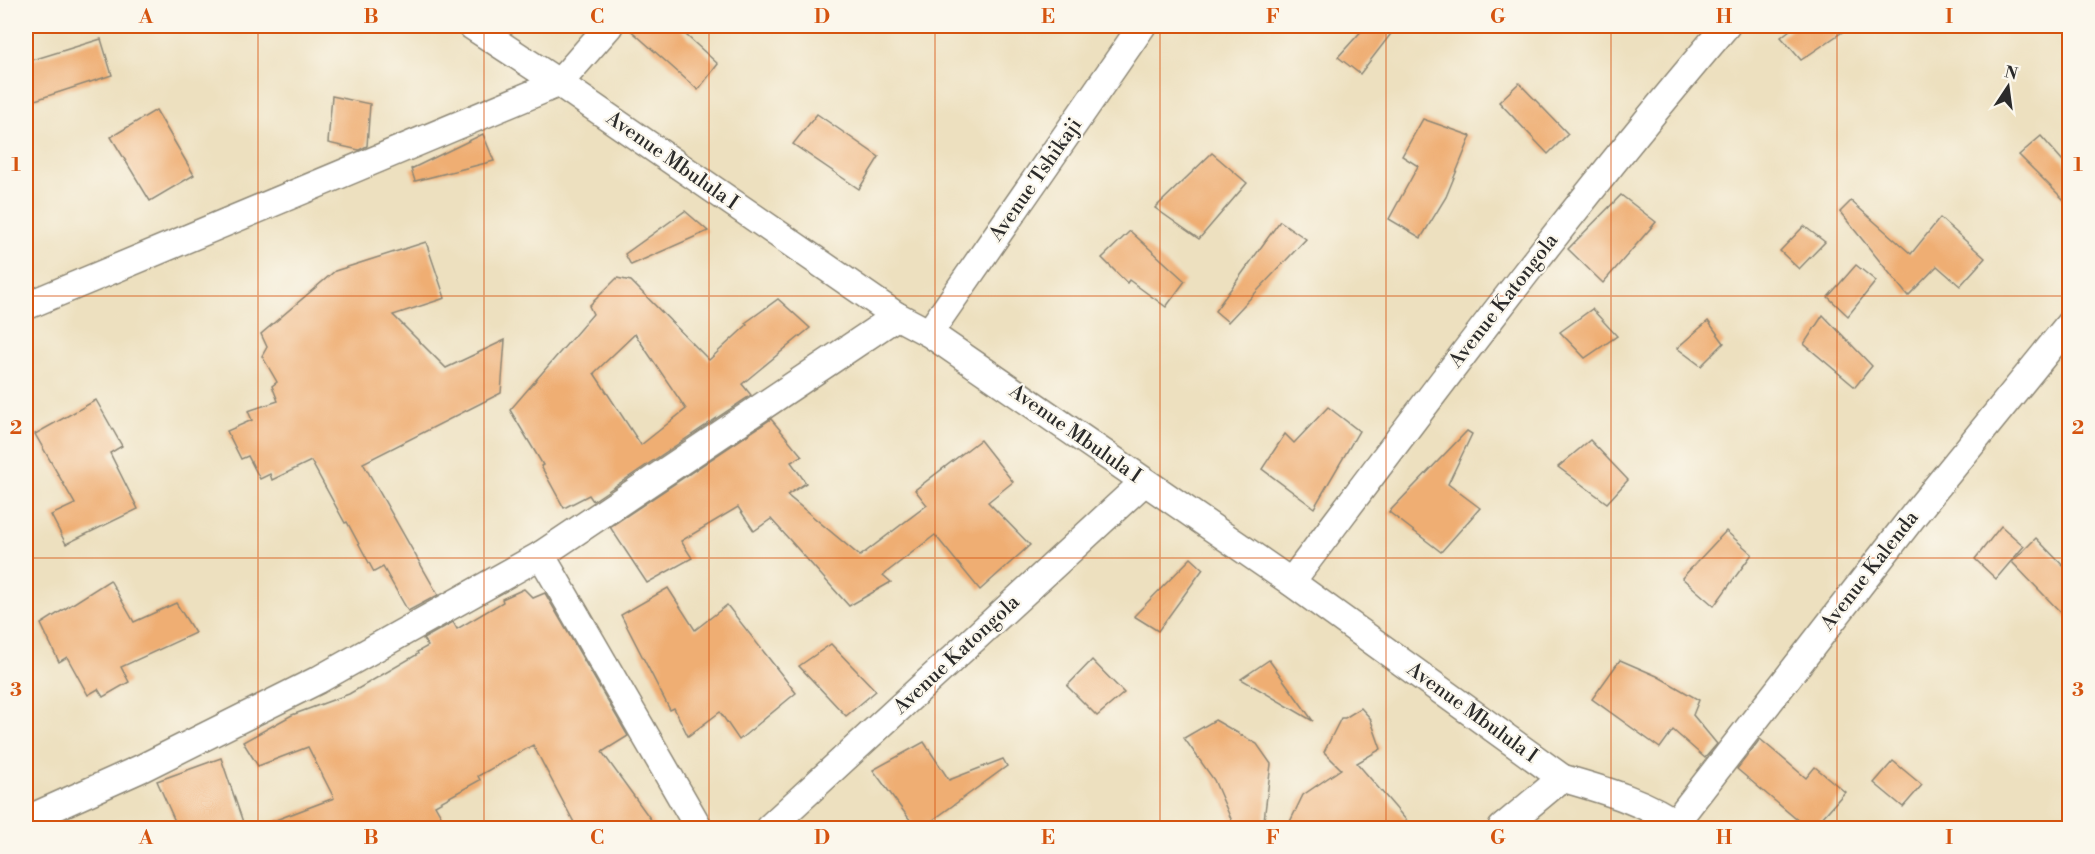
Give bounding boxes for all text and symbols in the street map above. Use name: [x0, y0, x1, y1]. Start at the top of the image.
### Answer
text: A: [138, 5, 154, 30]
text: B: [363, 5, 379, 30]
text: C: [590, 5, 604, 30]
text: D: [814, 5, 830, 30]
text: E: [1041, 5, 1055, 30]
text: F: [1266, 5, 1280, 30]
text: G: [1490, 5, 1506, 30]
text: H: [1716, 5, 1733, 30]
text: I: [1945, 5, 1953, 30]
north arrow: [1978, 57, 2038, 117]
text: N: [2003, 62, 2020, 85]
street label: Avenue Mbulula I: [600, 106, 743, 216]
street label: Avenue Tshikaji: [984, 113, 1088, 247]
text: 1: [11, 153, 21, 178]
text: 1: [2073, 153, 2083, 178]
street label: Avenue Katongola: [1443, 228, 1565, 374]
street label: Avenue Mbulula I: [1003, 379, 1146, 489]
text: 2: [10, 416, 22, 441]
text: 2: [2072, 416, 2084, 441]
street label: Avenue Kalenda: [1815, 505, 1925, 637]
street label: Avenue Katongola: [888, 590, 1026, 720]
street label: Avenue Mbulula I: [1401, 657, 1543, 769]
text: 3: [10, 678, 22, 703]
text: 3: [2072, 678, 2084, 703]
text: A: [138, 826, 154, 851]
text: B: [363, 826, 379, 851]
text: C: [590, 826, 604, 851]
text: D: [814, 826, 830, 851]
text: E: [1041, 826, 1055, 851]
text: F: [1266, 826, 1280, 851]
text: G: [1490, 826, 1506, 851]
text: H: [1716, 826, 1733, 851]
text: I: [1945, 826, 1953, 851]

